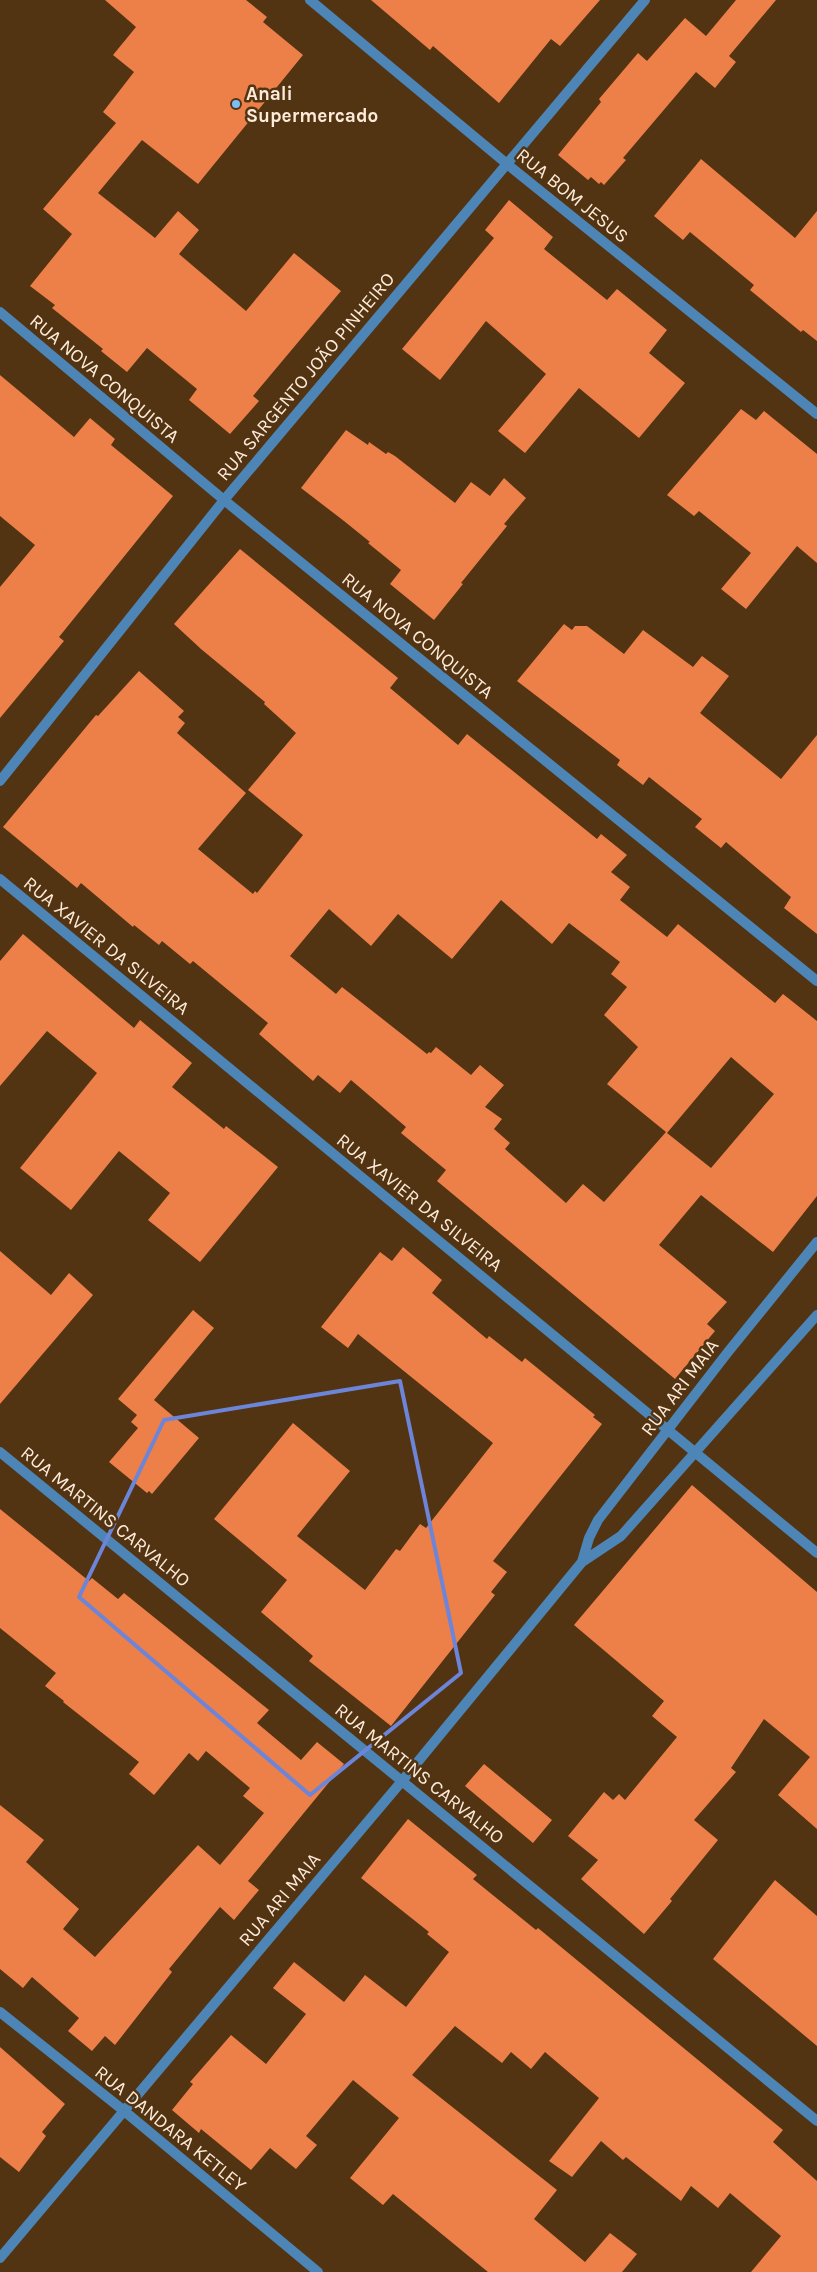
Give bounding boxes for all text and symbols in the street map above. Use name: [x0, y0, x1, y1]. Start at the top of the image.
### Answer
place label: Anali Supermercado: [246, 83, 378, 127]
marker: Anali Supermercado: [230, 98, 242, 110]
street label: RUA BOM JESUS: [512, 144, 633, 248]
street label: RUA SARGENTO JOÃO PINHEIRO: [212, 268, 399, 485]
street label: RUA NOVA CONQUISTA: [25, 310, 184, 448]
street label: RUA NOVA CONQUISTA: [337, 568, 498, 704]
street label: RUA XAVIER DA SILVEIRA: [19, 872, 194, 1019]
street label: RUA XAVIER DA SILVEIRA: [332, 1129, 507, 1276]
street label: RUA ARI MAIA: [636, 1335, 723, 1440]
street label: RUA MARTINS CARVALHO: [16, 1442, 194, 1592]
street label: RUA MARTINS CARVALHO: [330, 1699, 508, 1849]
street label: RUA ARI MAIA: [234, 1848, 325, 1951]
street label: RUA DANDARA KETLEY: [90, 2061, 251, 2197]

